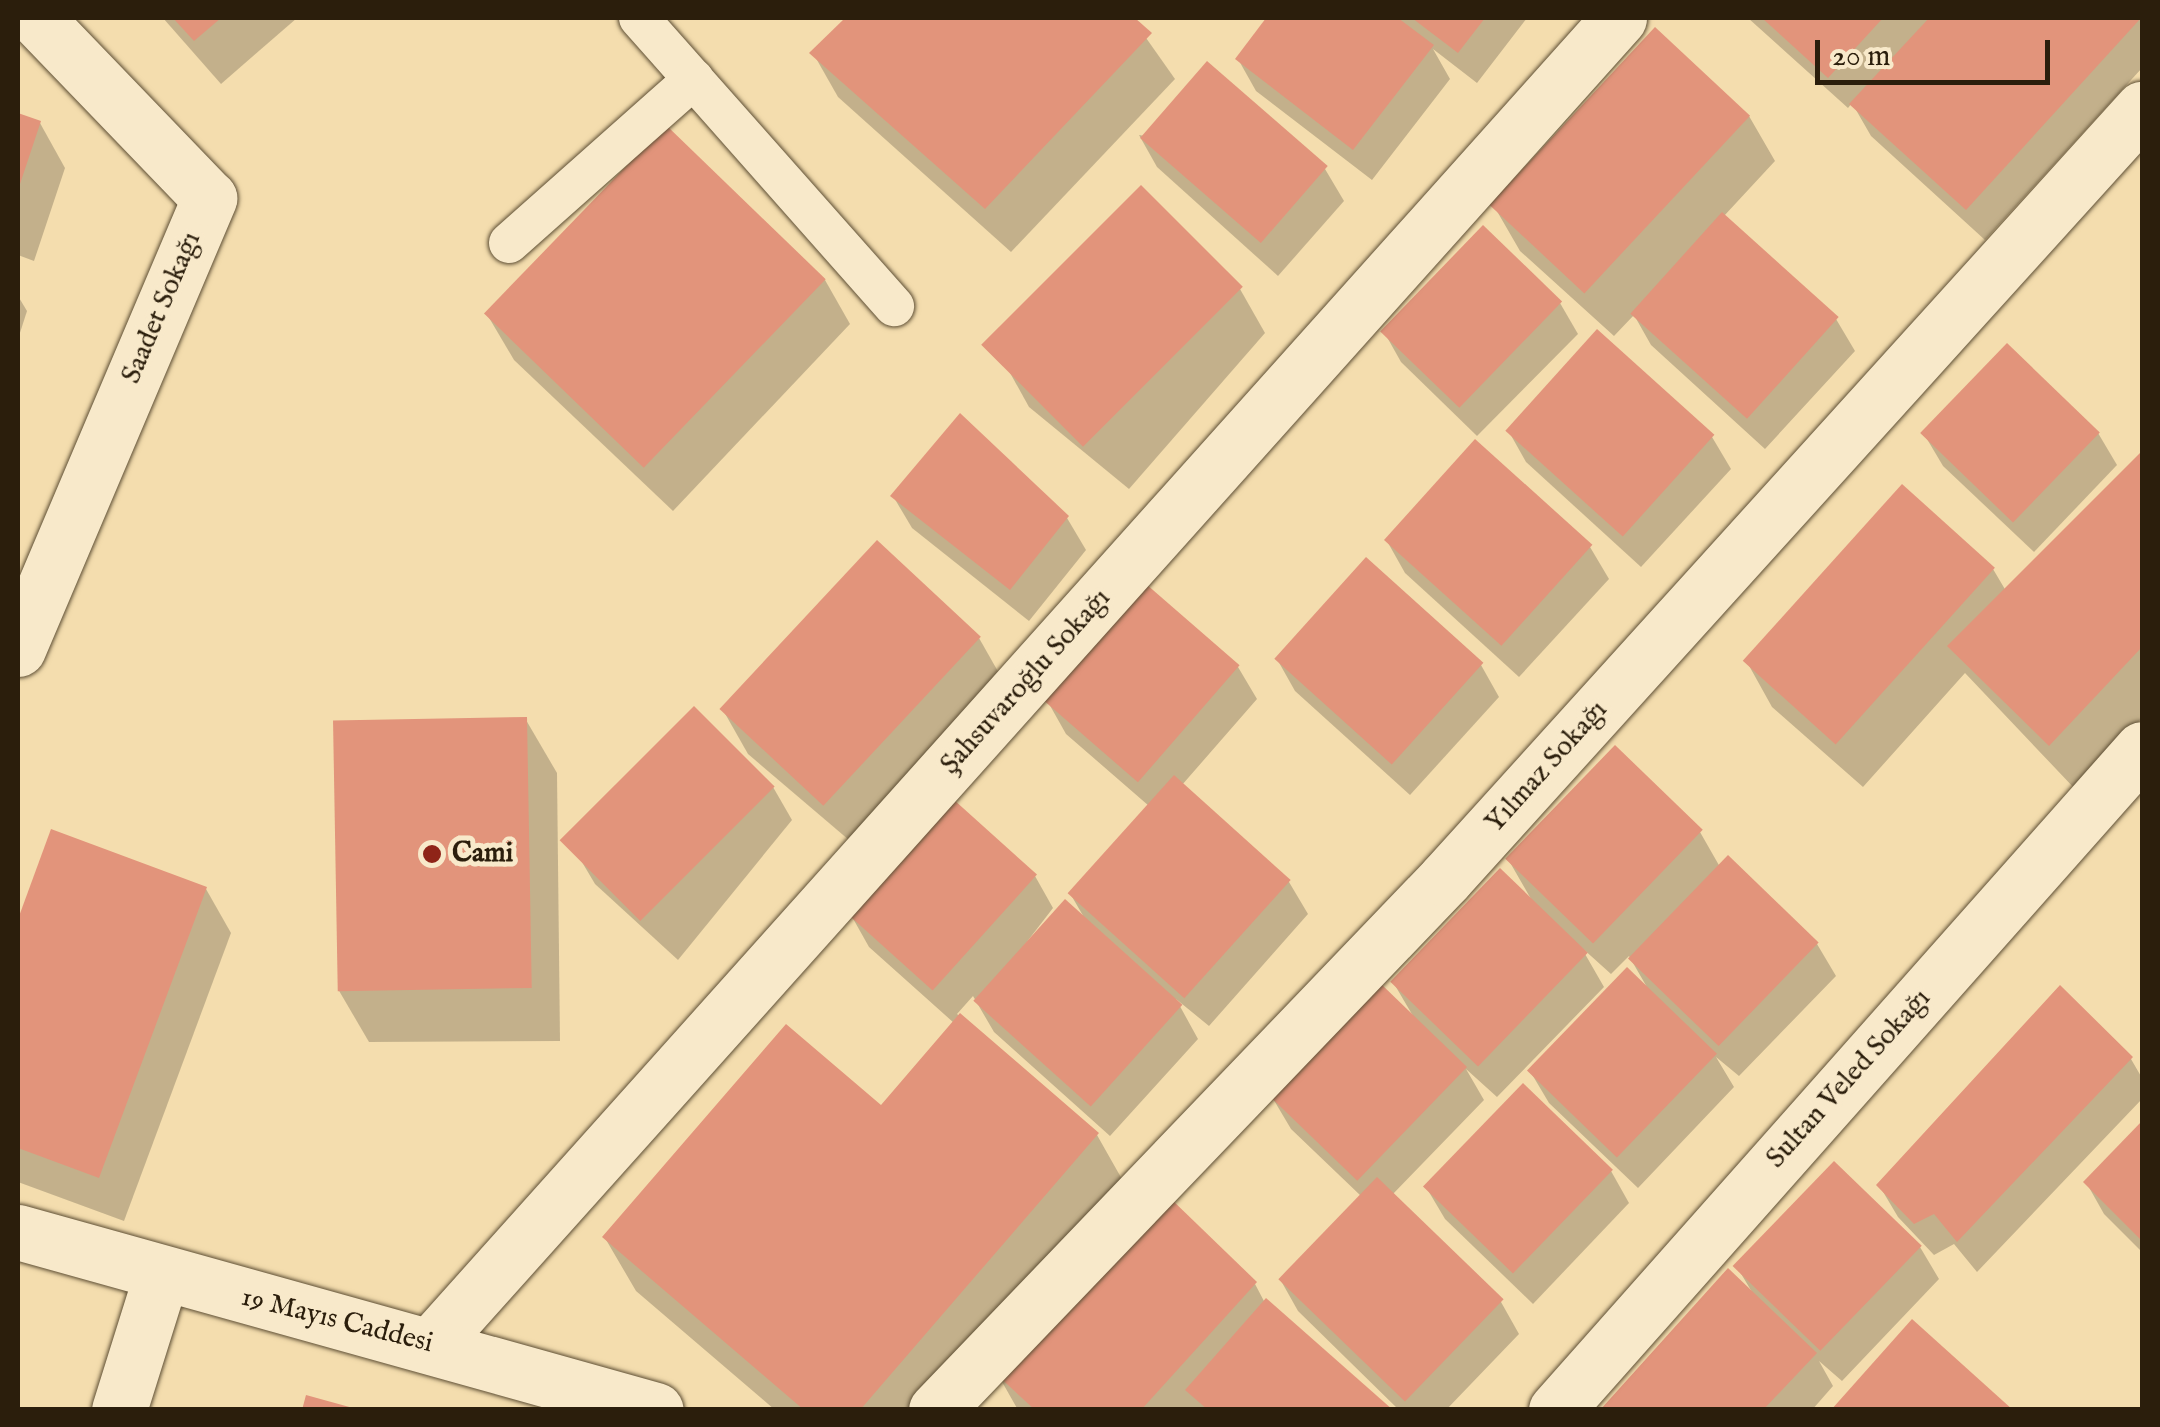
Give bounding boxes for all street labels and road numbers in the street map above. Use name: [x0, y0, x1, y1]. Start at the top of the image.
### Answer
street label: Saadet Sokağı: [115, 227, 209, 389]
street label: Şahsuvaroğlu Sokağı: [934, 582, 1118, 782]
street label: Yılmaz Sokağı: [1479, 694, 1615, 840]
street label: Sultan Veled Sokağı: [1760, 982, 1938, 1176]
street label: 19 Mayıs Caddesi: [238, 1281, 436, 1361]

